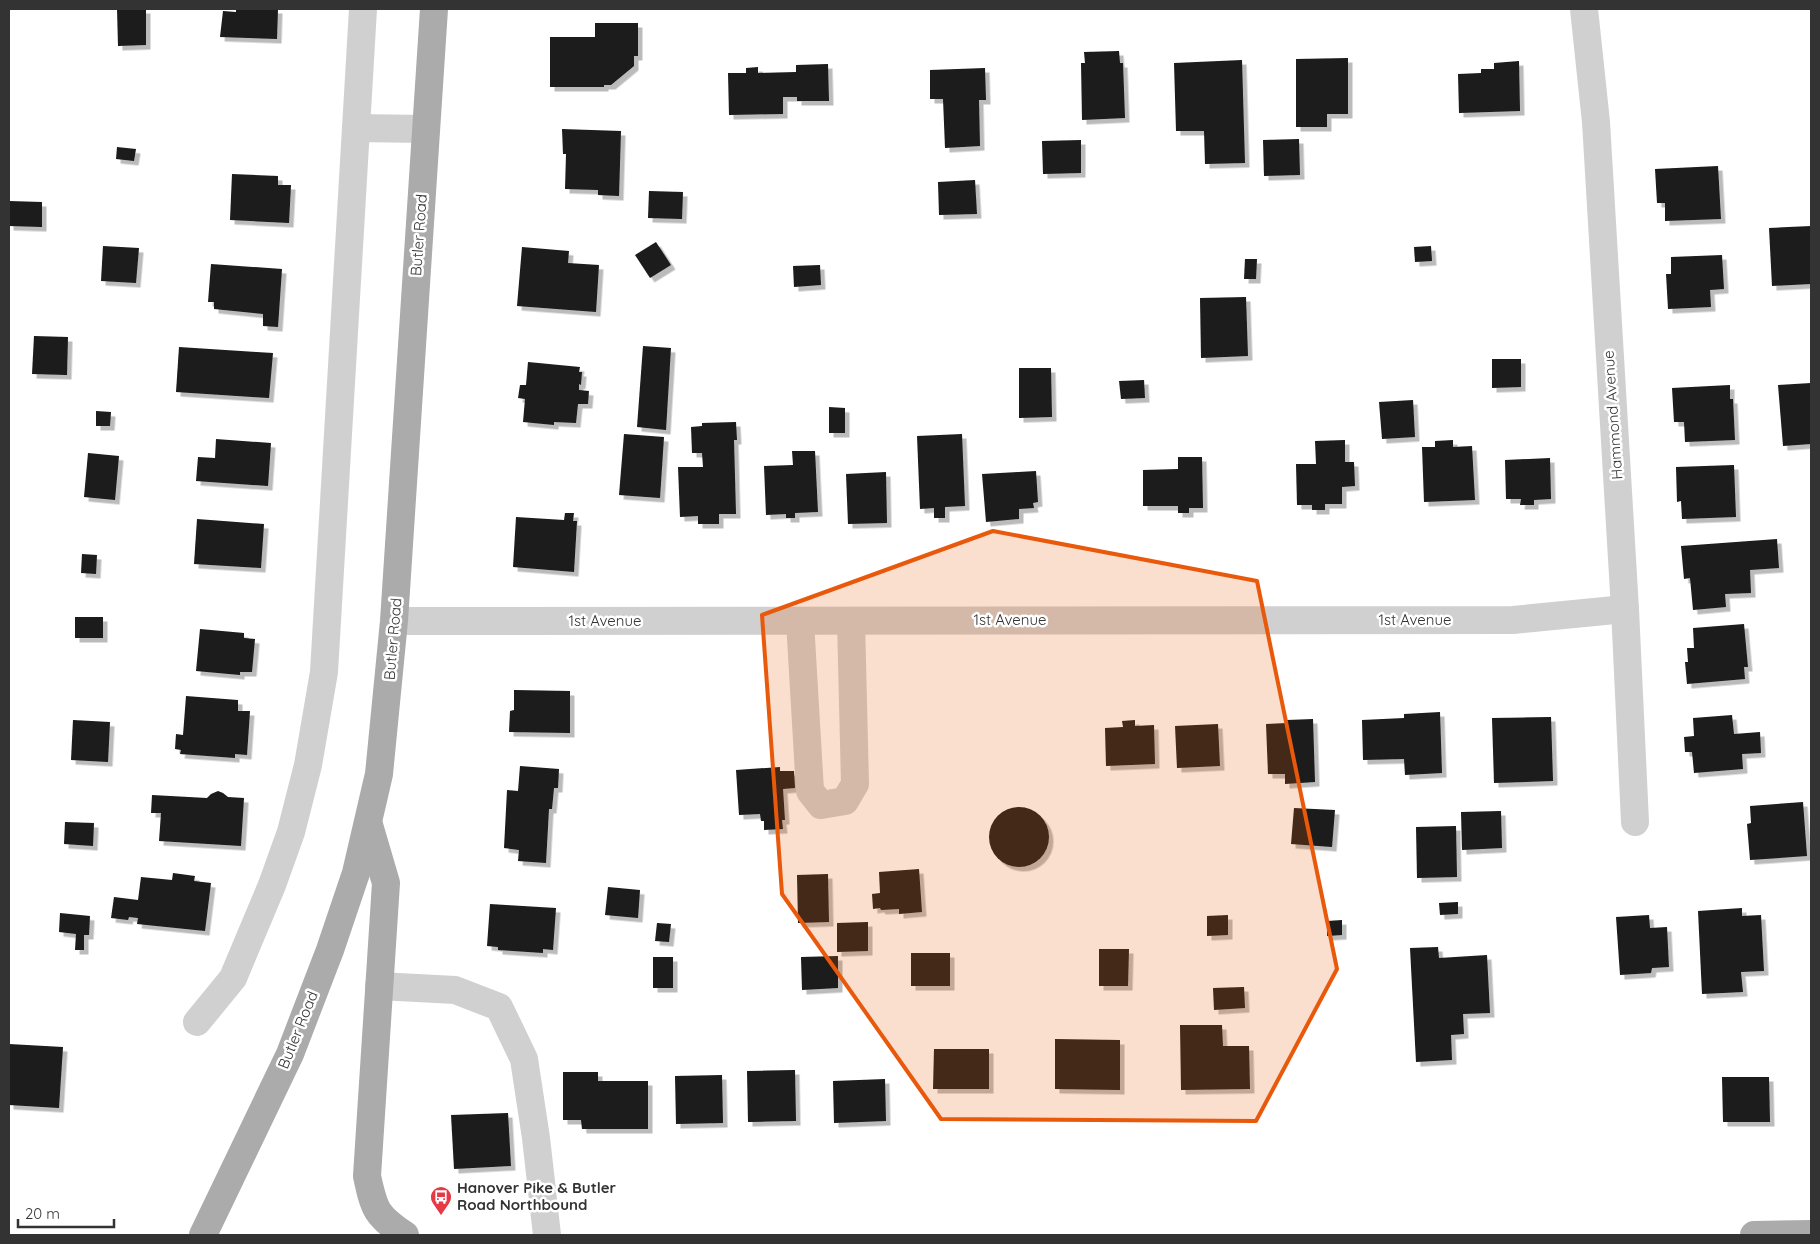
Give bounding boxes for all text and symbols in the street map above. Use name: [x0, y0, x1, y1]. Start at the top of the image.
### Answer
street label: Butler Road: [406, 193, 431, 277]
street label: Hammond Avenue: [1599, 350, 1626, 480]
street label: Butler Road: [379, 597, 406, 681]
street label: 1st Avenue: [973, 610, 1047, 629]
street label: 1st Avenue: [1378, 610, 1452, 629]
street label: 1st Avenue: [568, 611, 642, 630]
street label: Butler Road: [273, 988, 322, 1072]
place label: Hanover Pike & Butler Road Northbound: [457, 1178, 617, 1214]
bus stop icon: Hanover Pike & Butler Road Northbound: [429, 1185, 453, 1216]
scale bar: [18, 1196, 114, 1228]
text: 20 m: [25, 1204, 60, 1223]

